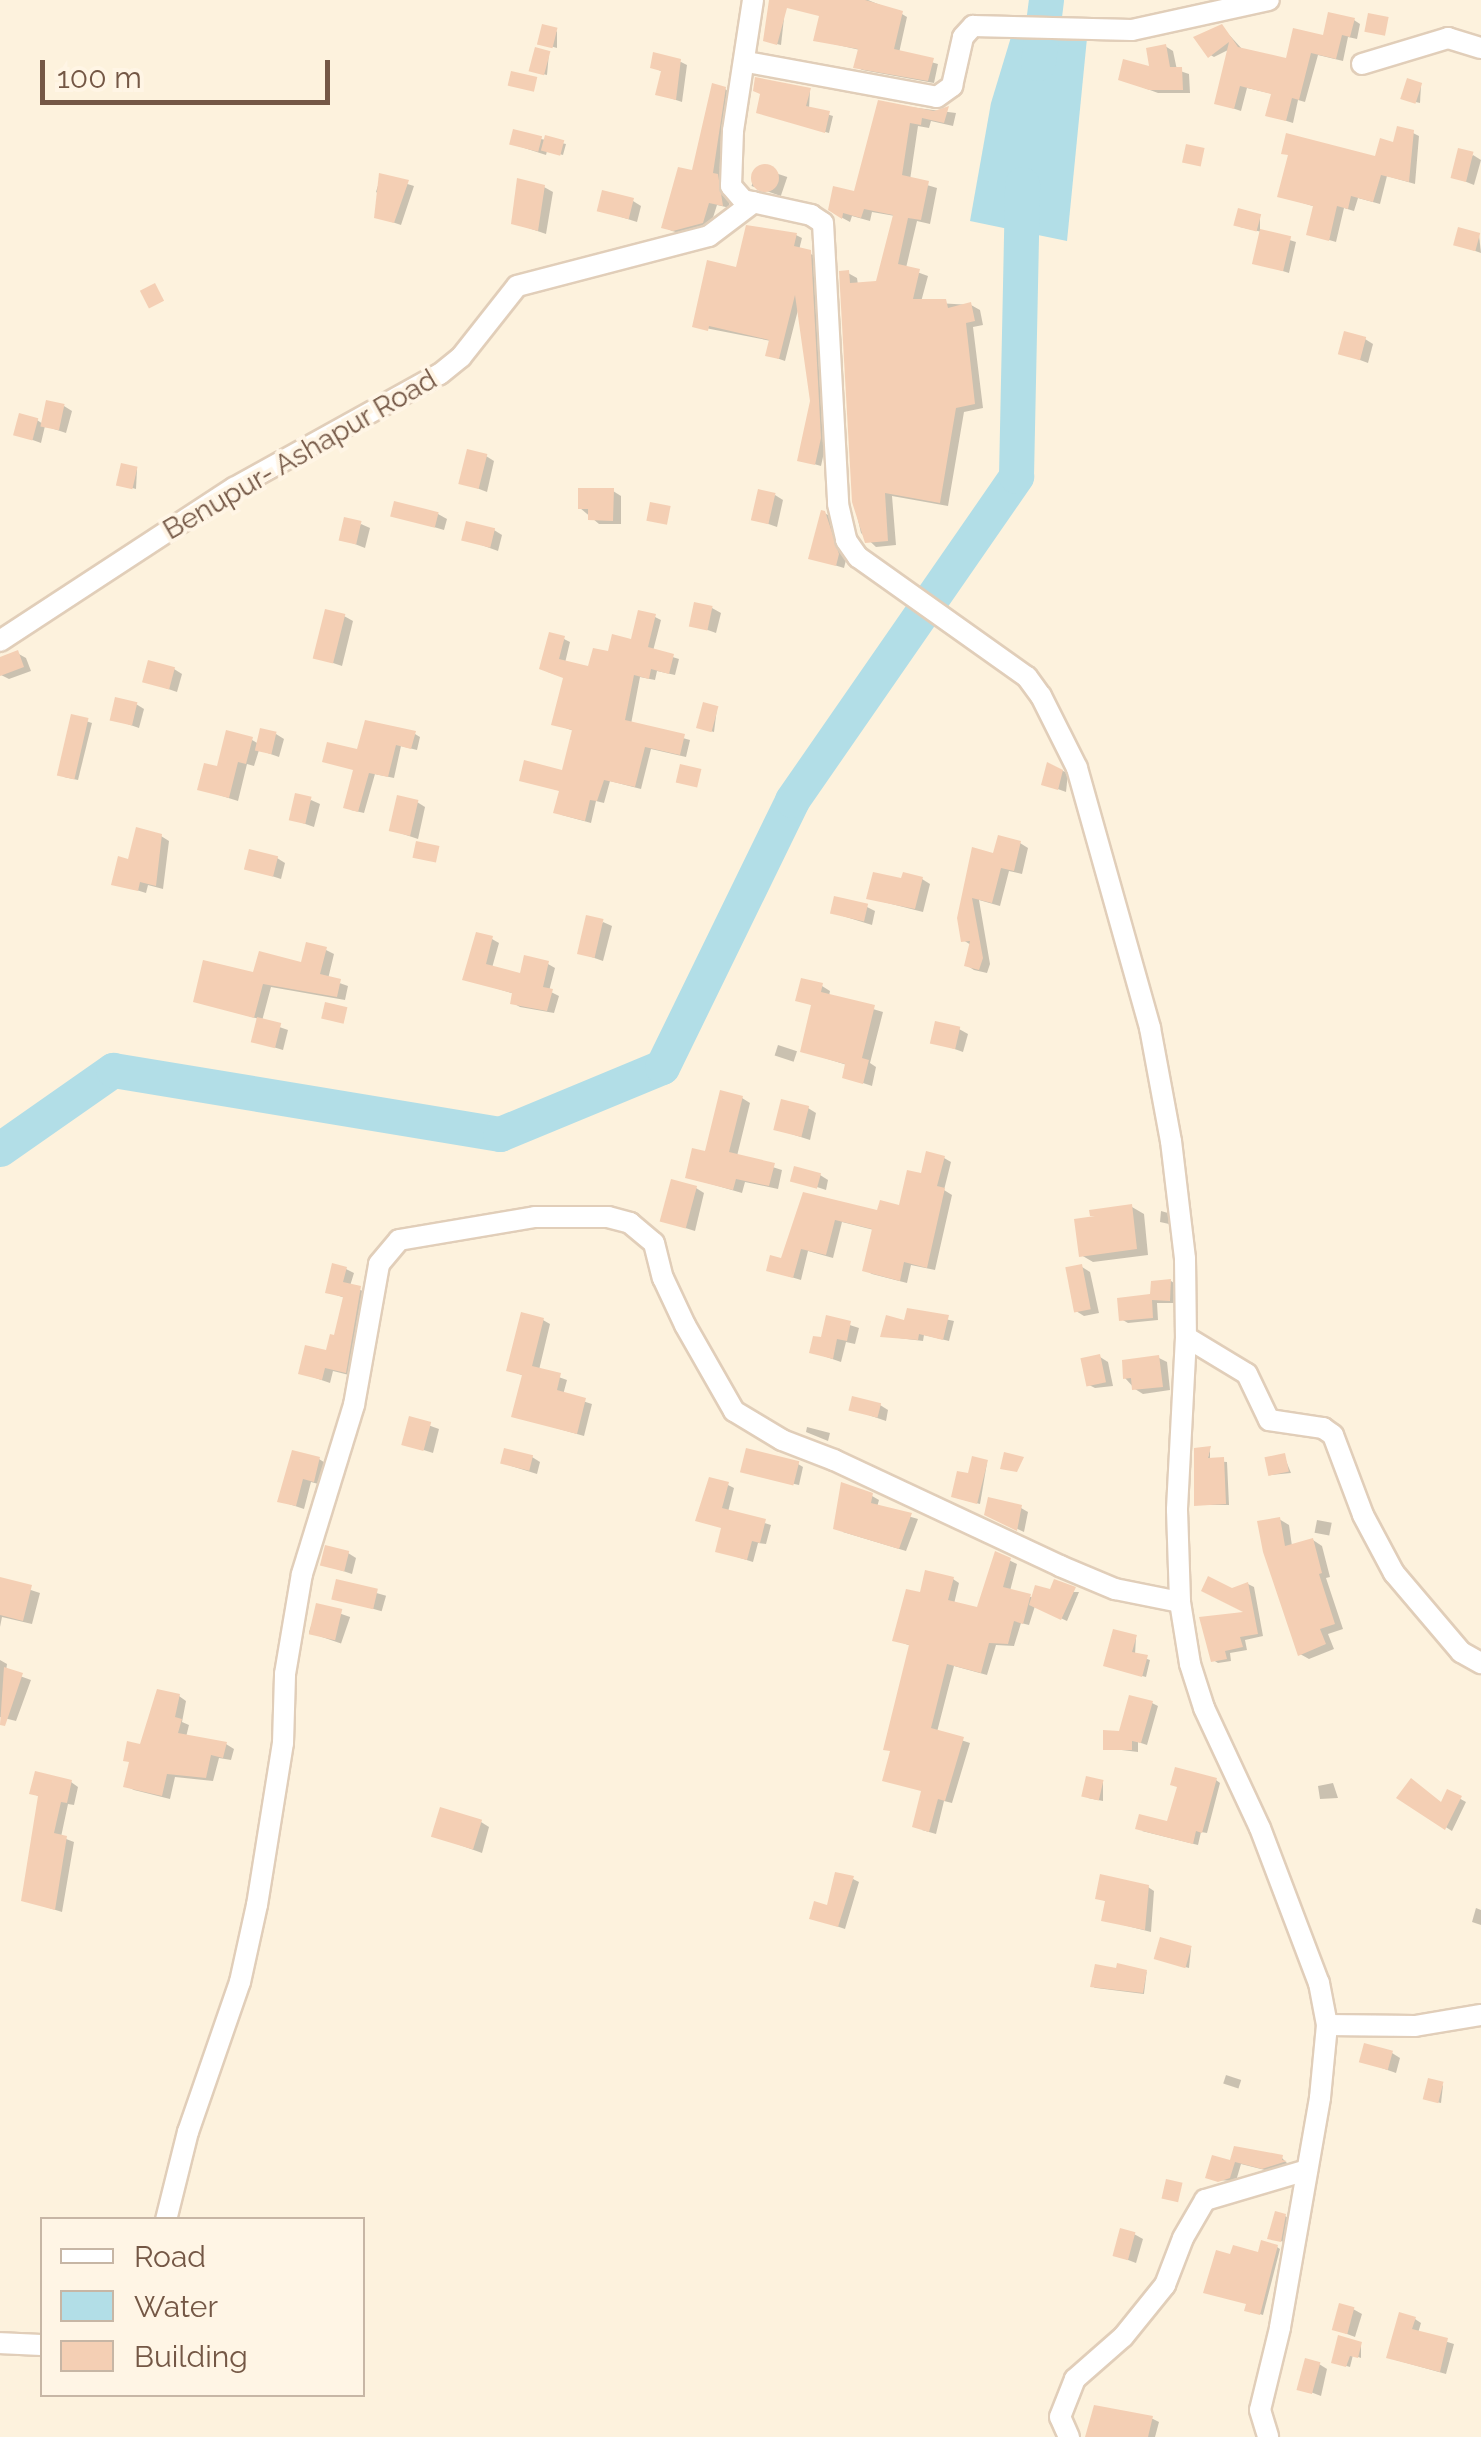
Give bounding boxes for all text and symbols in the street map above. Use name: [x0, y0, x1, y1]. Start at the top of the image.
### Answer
scale bar: [45, 40, 335, 102]
text: 100 m: [57, 60, 142, 95]
street label: Benupur- Ashapur Road: [157, 363, 443, 547]
legend: [40, 2217, 365, 2397]
text: Road: [134, 2239, 206, 2274]
text: Water: [134, 2289, 218, 2324]
text: Building: [134, 2339, 248, 2374]

